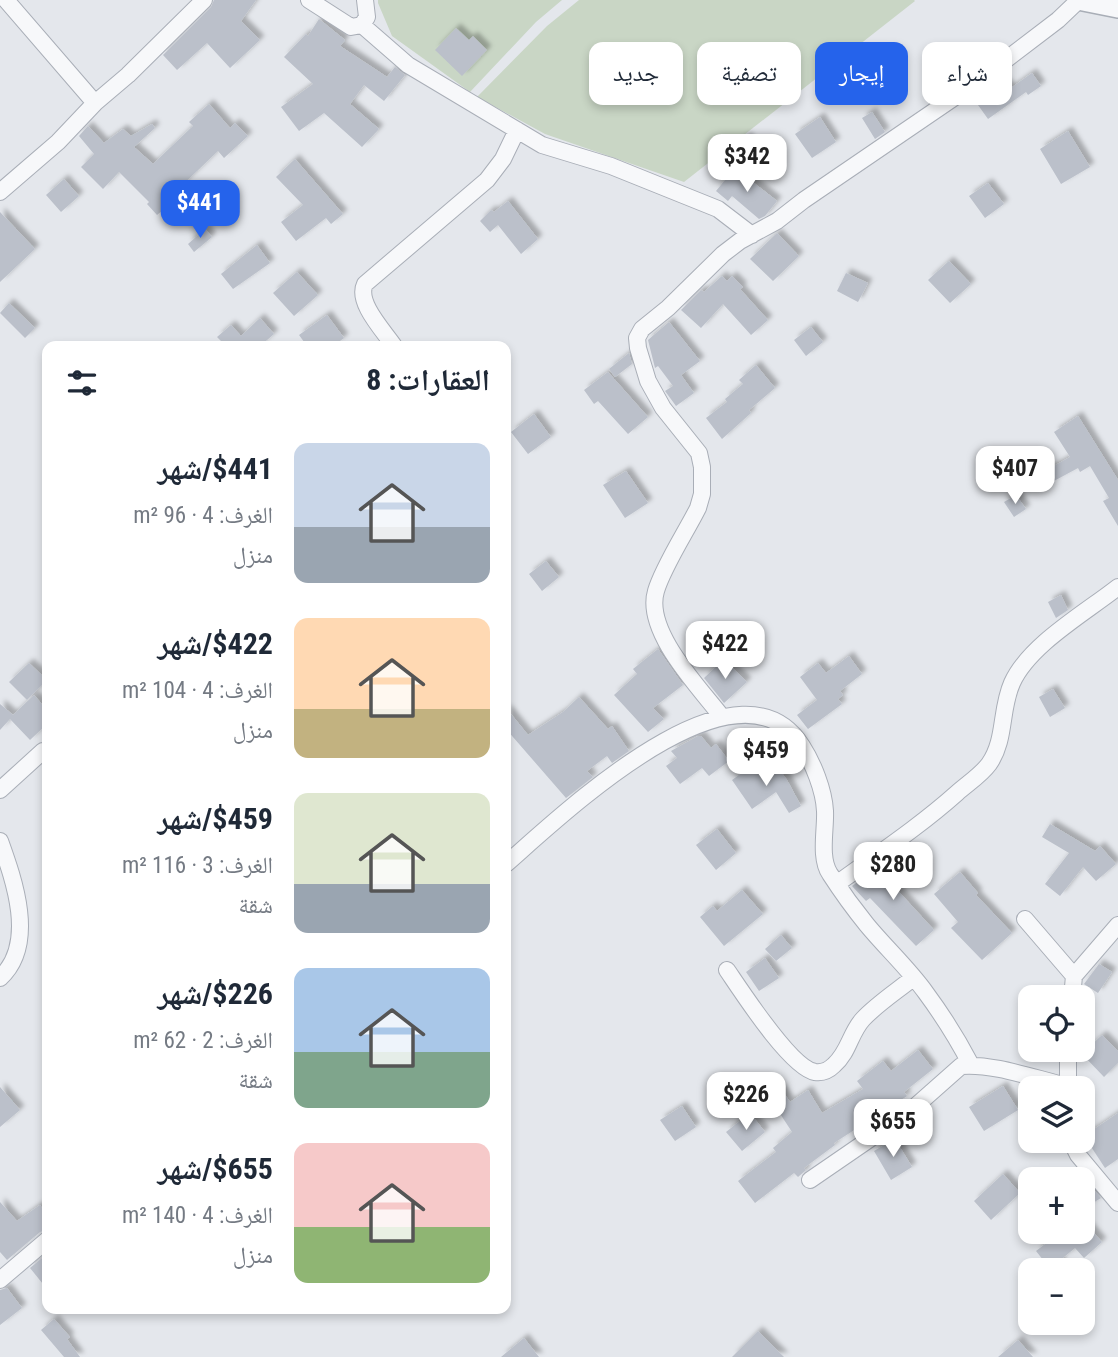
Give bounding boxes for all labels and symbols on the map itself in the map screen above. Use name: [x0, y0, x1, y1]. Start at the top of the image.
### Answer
pin: $342: [706, 134, 788, 194]
pin: $441: [159, 180, 241, 240]
pin: $407: [974, 447, 1056, 506]
pin: $422: [684, 622, 766, 681]
pin: $459: [725, 728, 807, 788]
pin: $280: [852, 842, 934, 902]
pin: $226: [705, 1072, 787, 1132]
pin: $655: [852, 1100, 934, 1159]

